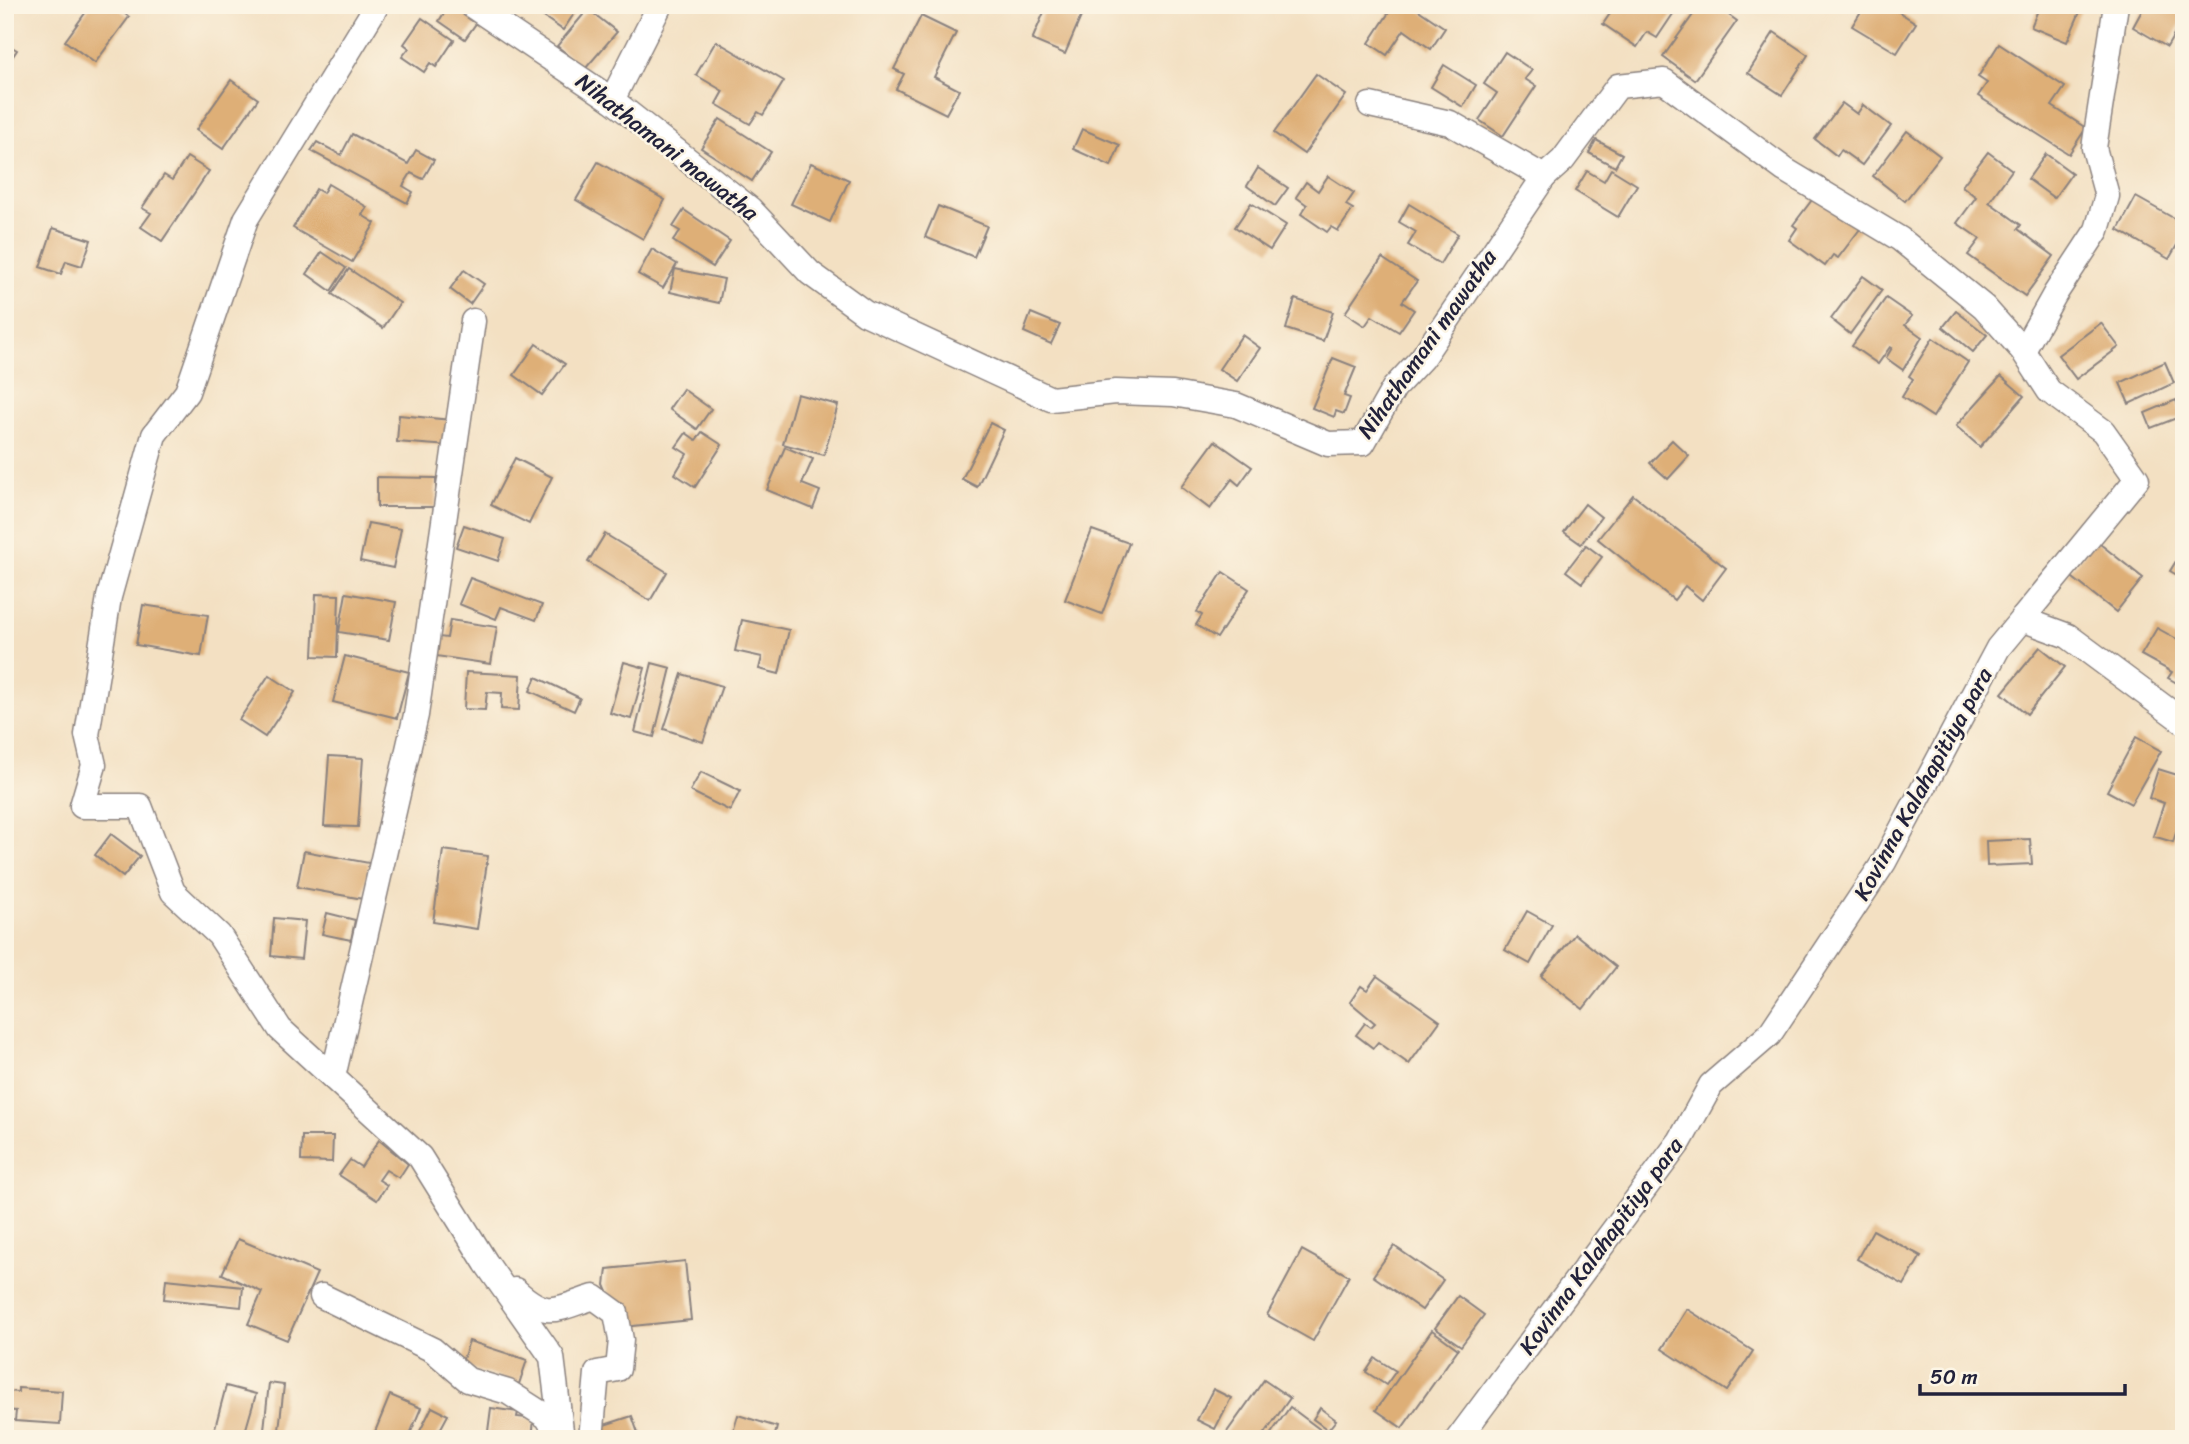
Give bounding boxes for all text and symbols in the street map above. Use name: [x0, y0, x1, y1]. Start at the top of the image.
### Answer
street label: Nihathamani mawatha: [566, 62, 768, 232]
street label: Nihathamani mawatha: [1346, 240, 1508, 447]
street label: Kovinna Kalahapitiya para: [1842, 659, 2005, 908]
street label: Kovinna Kalahapitiya para: [1508, 1128, 1695, 1364]
scale bar: [1920, 1353, 2124, 1397]
text: 50 m: [1930, 1358, 1978, 1396]

